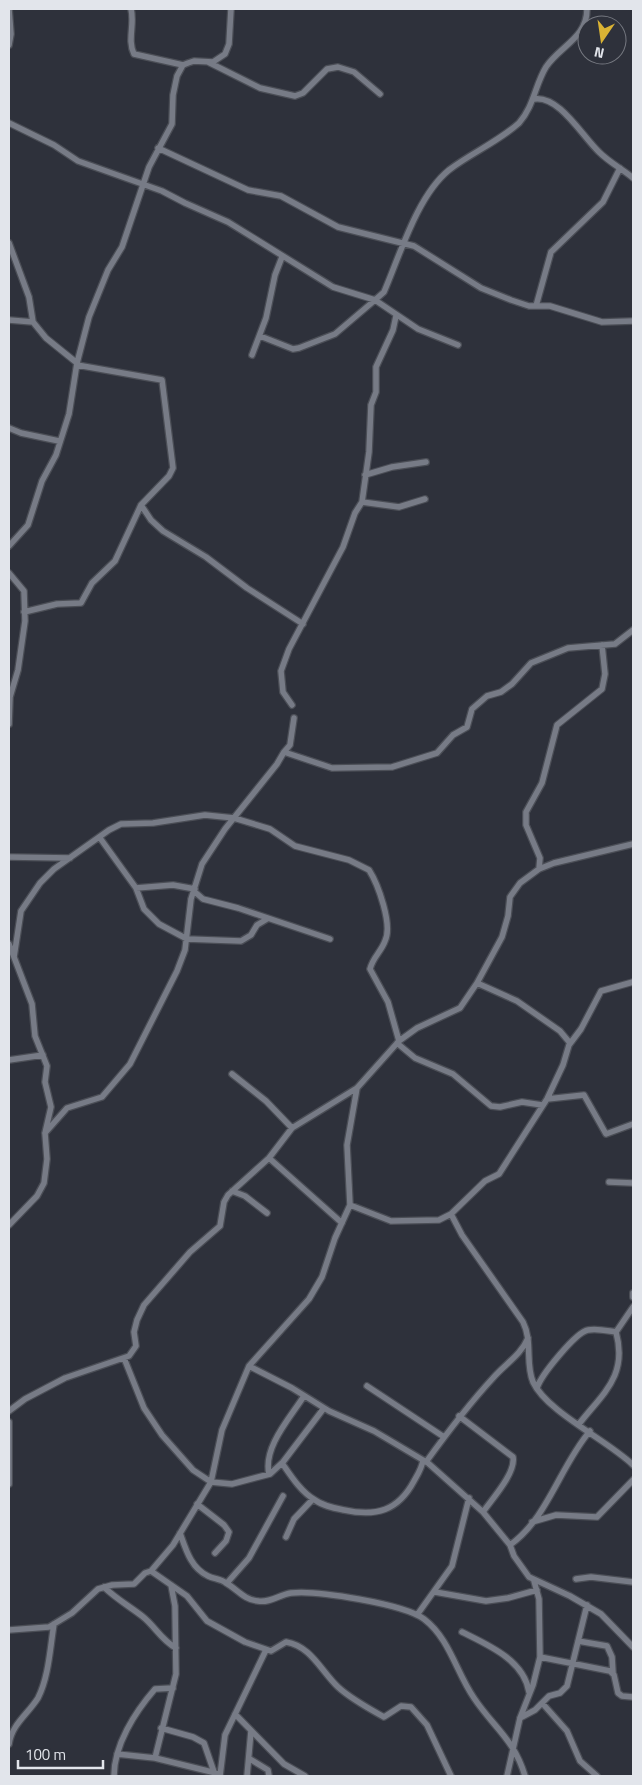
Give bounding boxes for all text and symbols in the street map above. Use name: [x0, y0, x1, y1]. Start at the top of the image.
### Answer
north arrow: [577, 15, 627, 65]
text: N: [592, 42, 606, 64]
scale bar: [18, 1738, 102, 1770]
text: 100 m: [25, 1743, 66, 1766]

